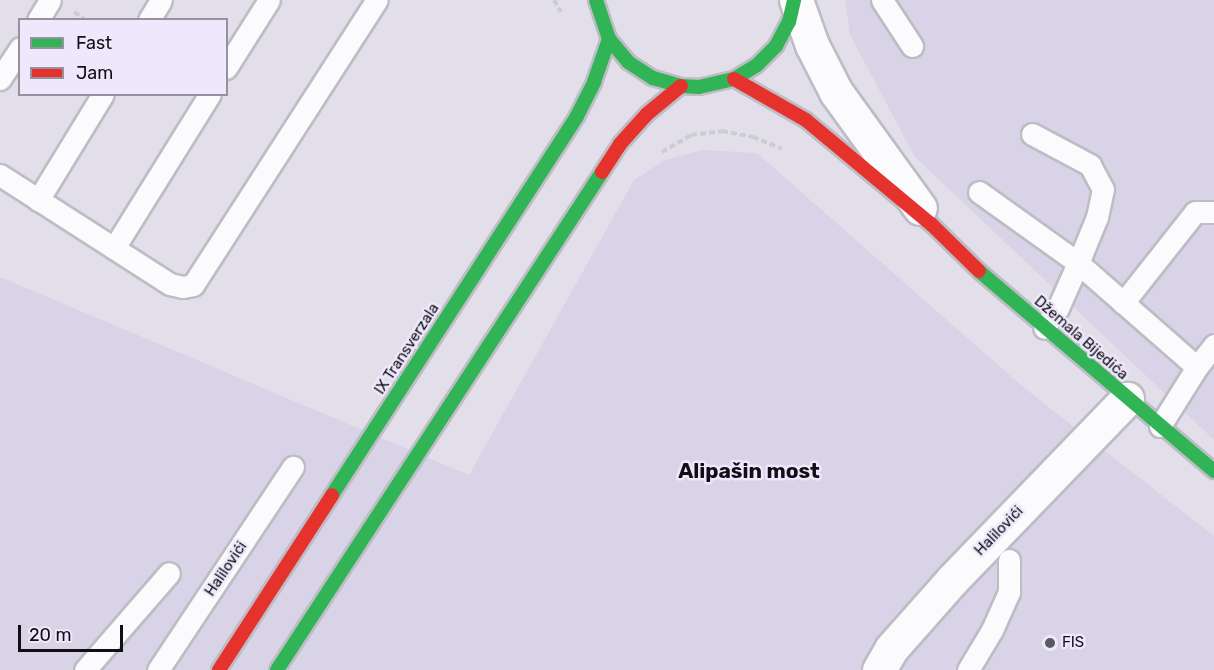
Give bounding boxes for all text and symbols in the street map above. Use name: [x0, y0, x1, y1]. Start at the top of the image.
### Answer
legend: [18, 18, 228, 96]
text: Fast: [76, 32, 112, 54]
text: Jam: [76, 62, 113, 84]
street label: Džemala Bijedića: [1030, 292, 1132, 384]
street label: IX Transverzala: [371, 300, 443, 398]
district label: Alipašin most: [678, 458, 820, 484]
street label: Halilovići: [971, 502, 1027, 560]
street label: Halilovići: [201, 538, 251, 600]
scale bar: [21, 613, 126, 651]
text: 20 m: [29, 624, 71, 646]
place label: FIS: [1062, 634, 1084, 652]
marker: FIS: [1043, 636, 1057, 650]

